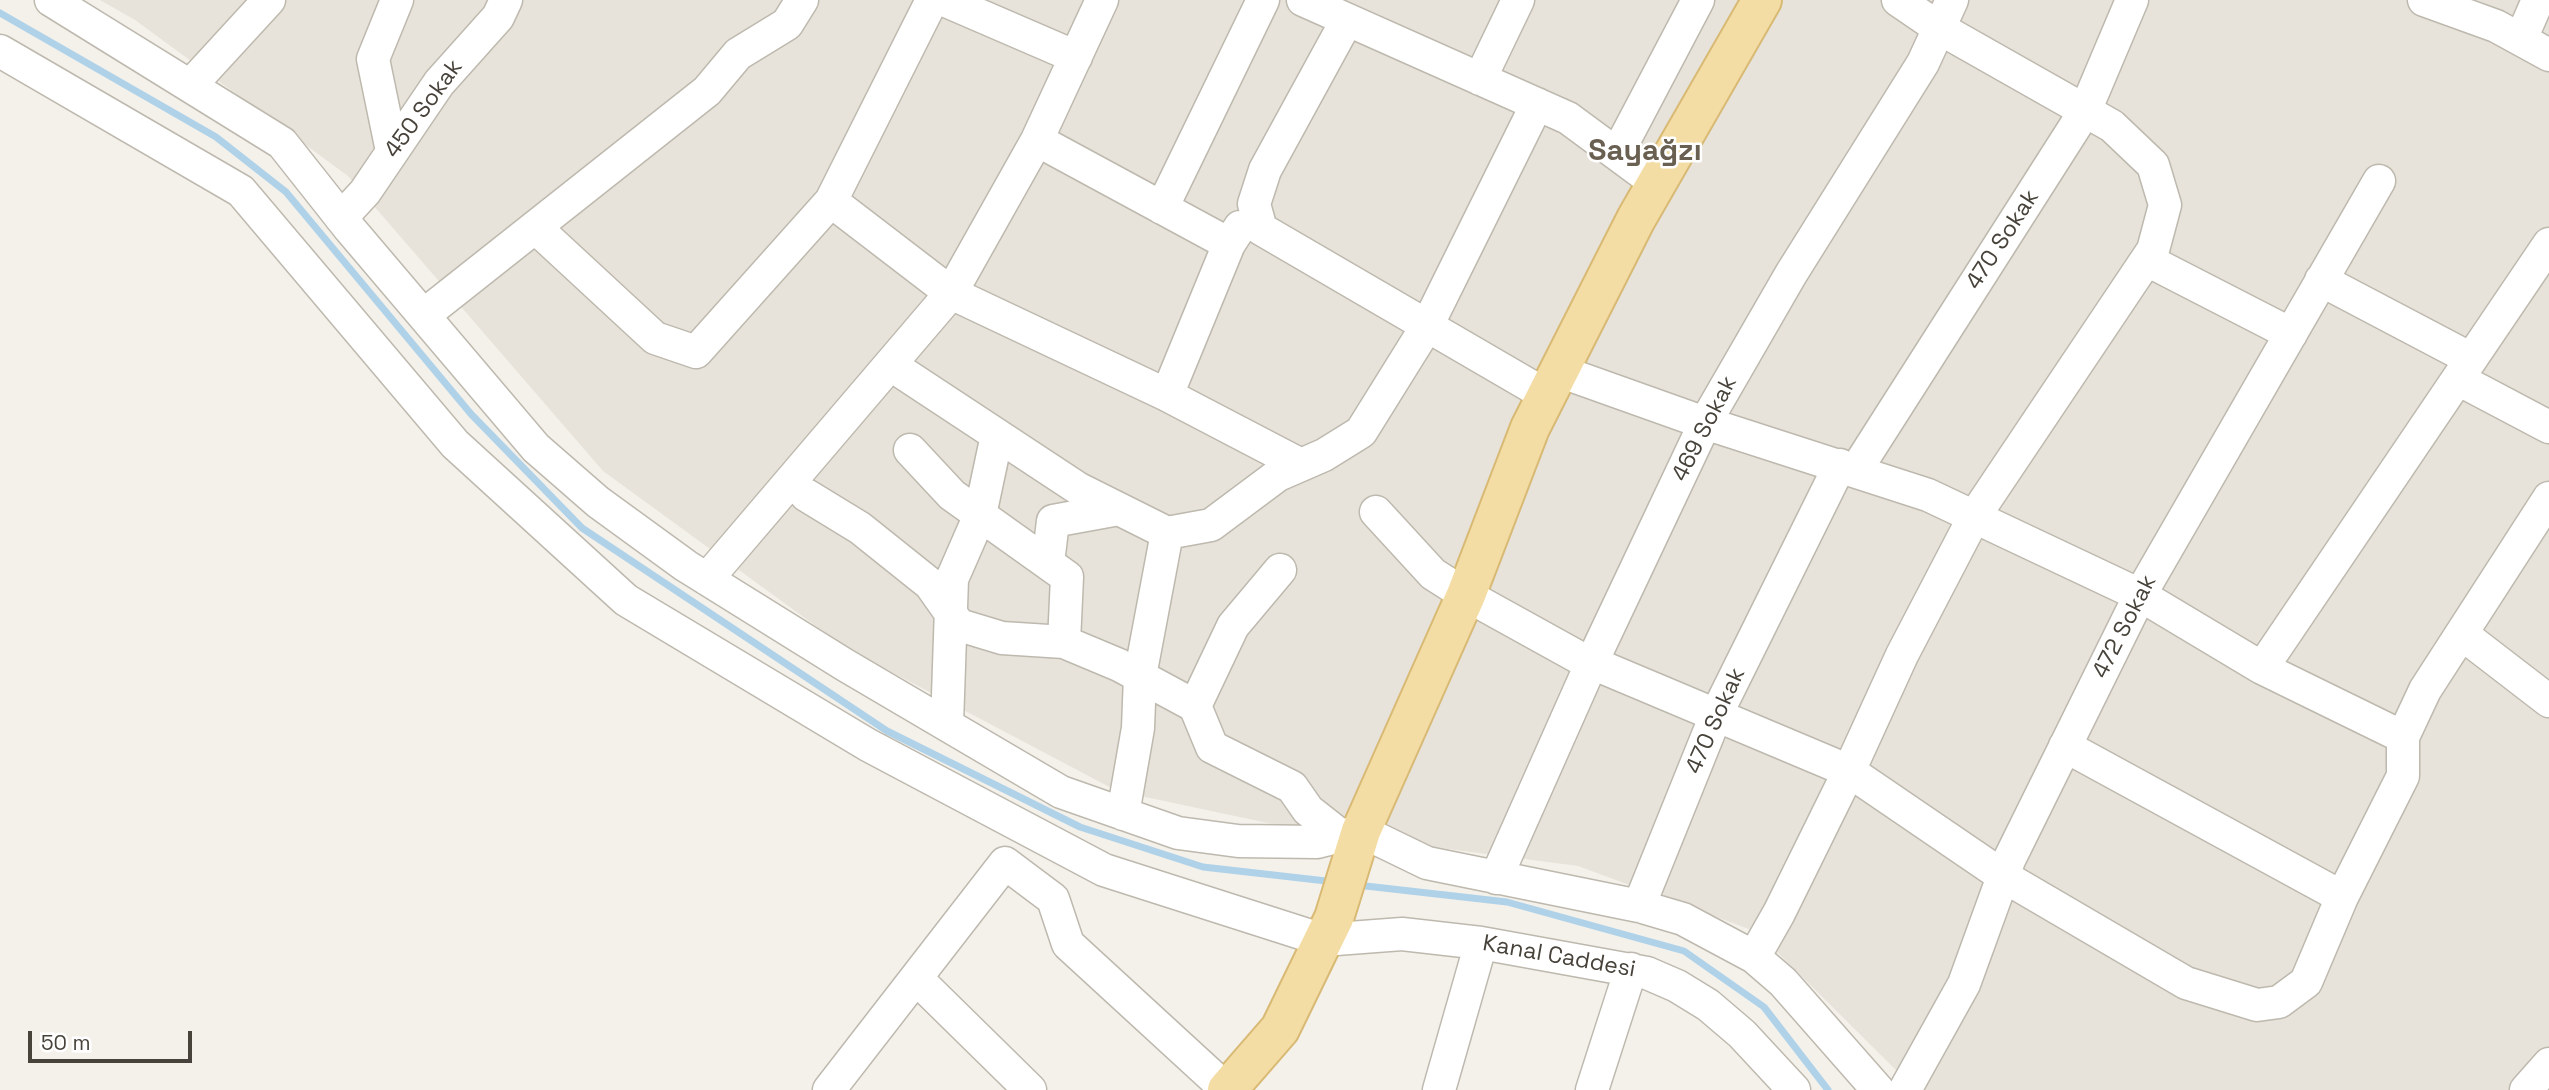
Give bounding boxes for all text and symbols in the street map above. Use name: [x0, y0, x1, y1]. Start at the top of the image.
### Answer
street label: 450 Sokak: [379, 54, 469, 164]
district label: Sayağzı: [1588, 134, 1702, 170]
street label: 470 Sokak: [1961, 185, 2045, 295]
street label: 469 Sokak: [1667, 372, 1743, 486]
street label: 472 Sokak: [2087, 571, 2163, 683]
street label: 470 Sokak: [1680, 664, 1752, 778]
street label: Kanal Caddesi: [1480, 930, 1638, 984]
scale bar: [32, 1016, 196, 1060]
text: 50 m: [41, 1029, 91, 1056]

